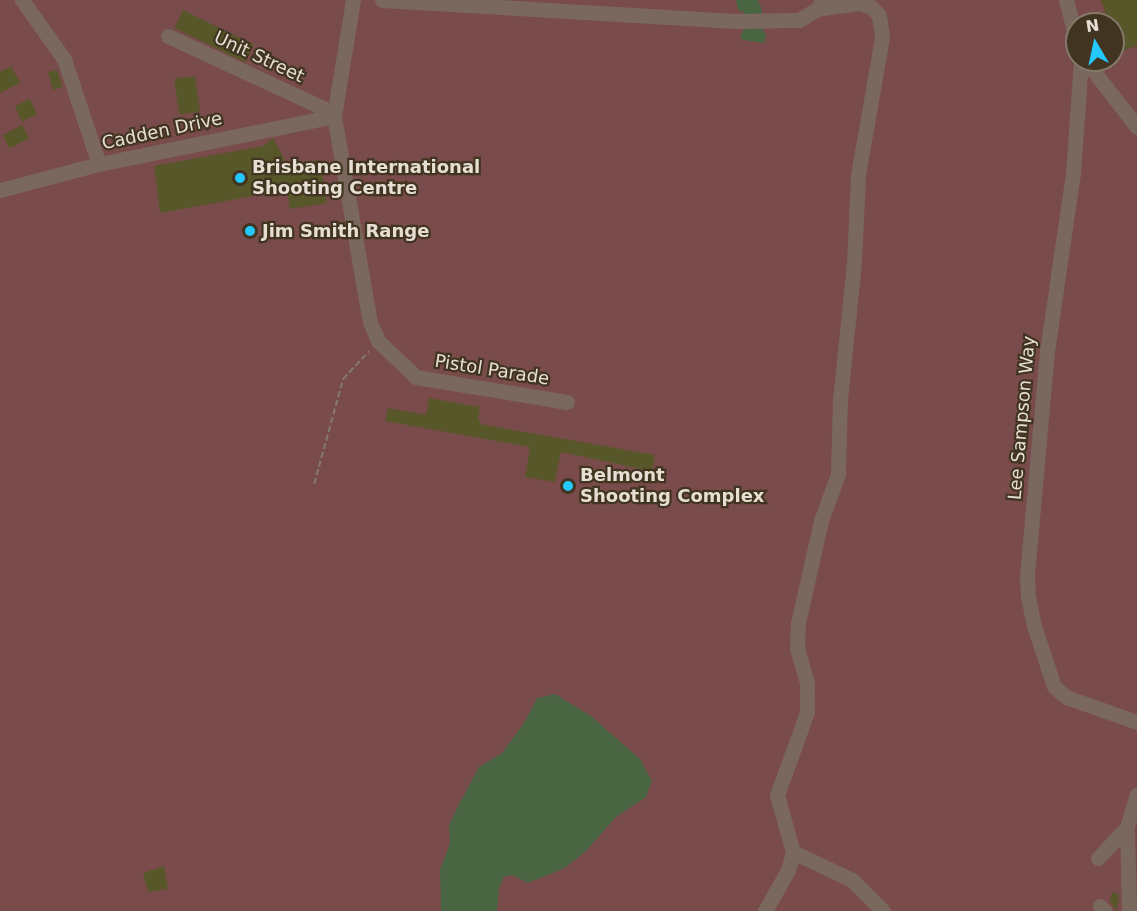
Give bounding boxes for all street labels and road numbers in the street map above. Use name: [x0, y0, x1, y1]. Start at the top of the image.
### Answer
street label: Unit Street: [210, 27, 308, 87]
street label: Cadden Drive: [100, 108, 224, 154]
street label: Lee Sampson Way: [1004, 335, 1040, 501]
street label: Pistol Parade: [433, 350, 551, 390]

